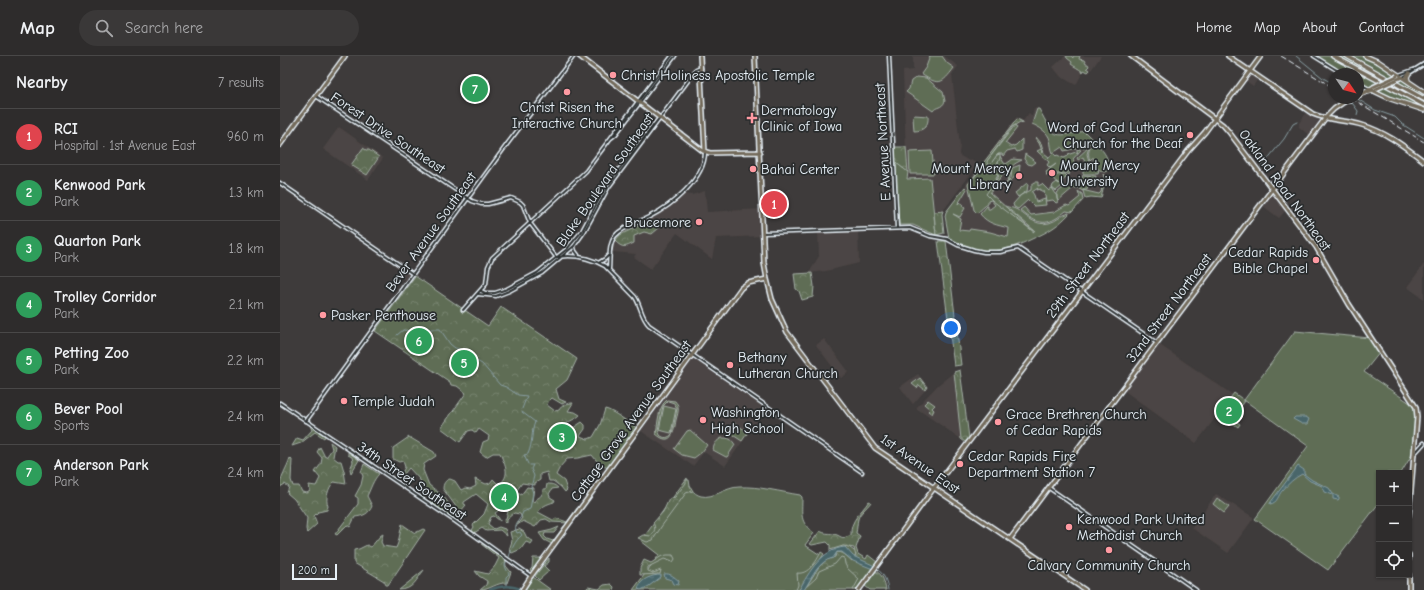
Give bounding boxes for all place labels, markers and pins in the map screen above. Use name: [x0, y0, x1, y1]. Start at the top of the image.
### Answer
place label: Christ Holiness Apostolic Temple: [621, 67, 815, 84]
marker: Christ Holiness Apostolic Temple: [608, 70, 618, 80]
pin: 7: [462, 74, 488, 104]
marker: Christ Risen the Interactive Church: [562, 87, 572, 97]
place label: Christ Risen the Interactive Church: [512, 99, 622, 132]
place label: Dermatology Clinic of Iowa: [761, 102, 842, 135]
marker: Dermatology Clinic of Iowa: [746, 112, 758, 124]
place label: Word of God Lutheran Church for the Deaf: [1048, 119, 1183, 152]
marker: Word of God Lutheran Church for the Deaf: [1185, 130, 1195, 140]
place label: Mount Mercy University: [1060, 157, 1140, 190]
place label: Mount Mercy Library: [931, 160, 1012, 193]
place label: Bahai Center: [761, 161, 839, 178]
marker: Bahai Center: [748, 164, 758, 174]
marker: Mount Mercy University: [1047, 168, 1057, 178]
marker: Mount Mercy Library: [1014, 171, 1024, 181]
pin: 1: [761, 189, 787, 219]
place label: Brucemore: [625, 214, 691, 231]
marker: Brucemore: [694, 217, 704, 227]
place label: Cedar Rapids Bible Chapel: [1228, 244, 1308, 277]
marker: Cedar Rapids Bible Chapel: [1311, 255, 1321, 265]
place label: Pasker Penthouse: [331, 307, 436, 324]
marker: Pasker Penthouse: [318, 310, 328, 320]
pin: 6: [406, 326, 432, 356]
pin: 5: [451, 348, 477, 378]
place label: Bethany Lutheran Church: [738, 349, 838, 382]
marker: Bethany Lutheran Church: [725, 360, 735, 370]
place label: Temple Judah: [352, 393, 435, 410]
marker: Temple Judah: [339, 396, 349, 406]
pin: 2: [1216, 396, 1242, 426]
place label: Washington High School: [711, 404, 784, 437]
place label: Grace Brethren Church of Cedar Rapids: [1006, 406, 1147, 439]
marker: Washington High School: [698, 415, 708, 425]
marker: Grace Brethren Church of Cedar Rapids: [993, 417, 1003, 427]
pin: 3: [549, 422, 575, 452]
place label: Cedar Rapids Fire Department Station 7: [968, 448, 1096, 481]
marker: Cedar Rapids Fire Department Station 7: [955, 459, 965, 469]
pin: 4: [491, 482, 517, 512]
place label: Kenwood Park United Methodist Church: [1077, 511, 1205, 544]
marker: Kenwood Park United Methodist Church: [1064, 522, 1074, 532]
marker: Calvary Community Church: [1104, 545, 1114, 555]
place label: Calvary Community Church: [1028, 557, 1191, 574]

